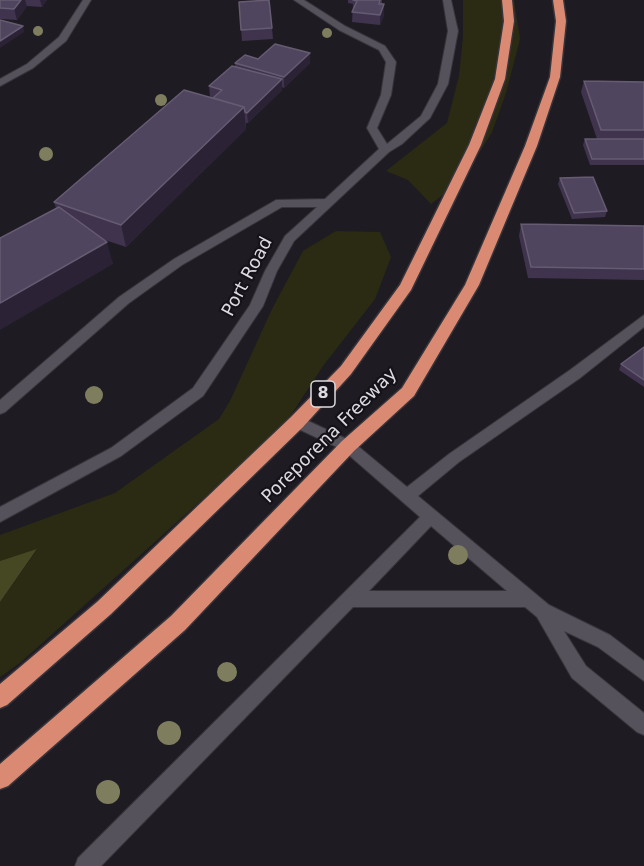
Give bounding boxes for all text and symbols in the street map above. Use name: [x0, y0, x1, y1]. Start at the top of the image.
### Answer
street label: Port Road: [218, 234, 278, 320]
street label: Poreporena Freeway: [258, 364, 402, 508]
road number: 8: [311, 381, 335, 407]

